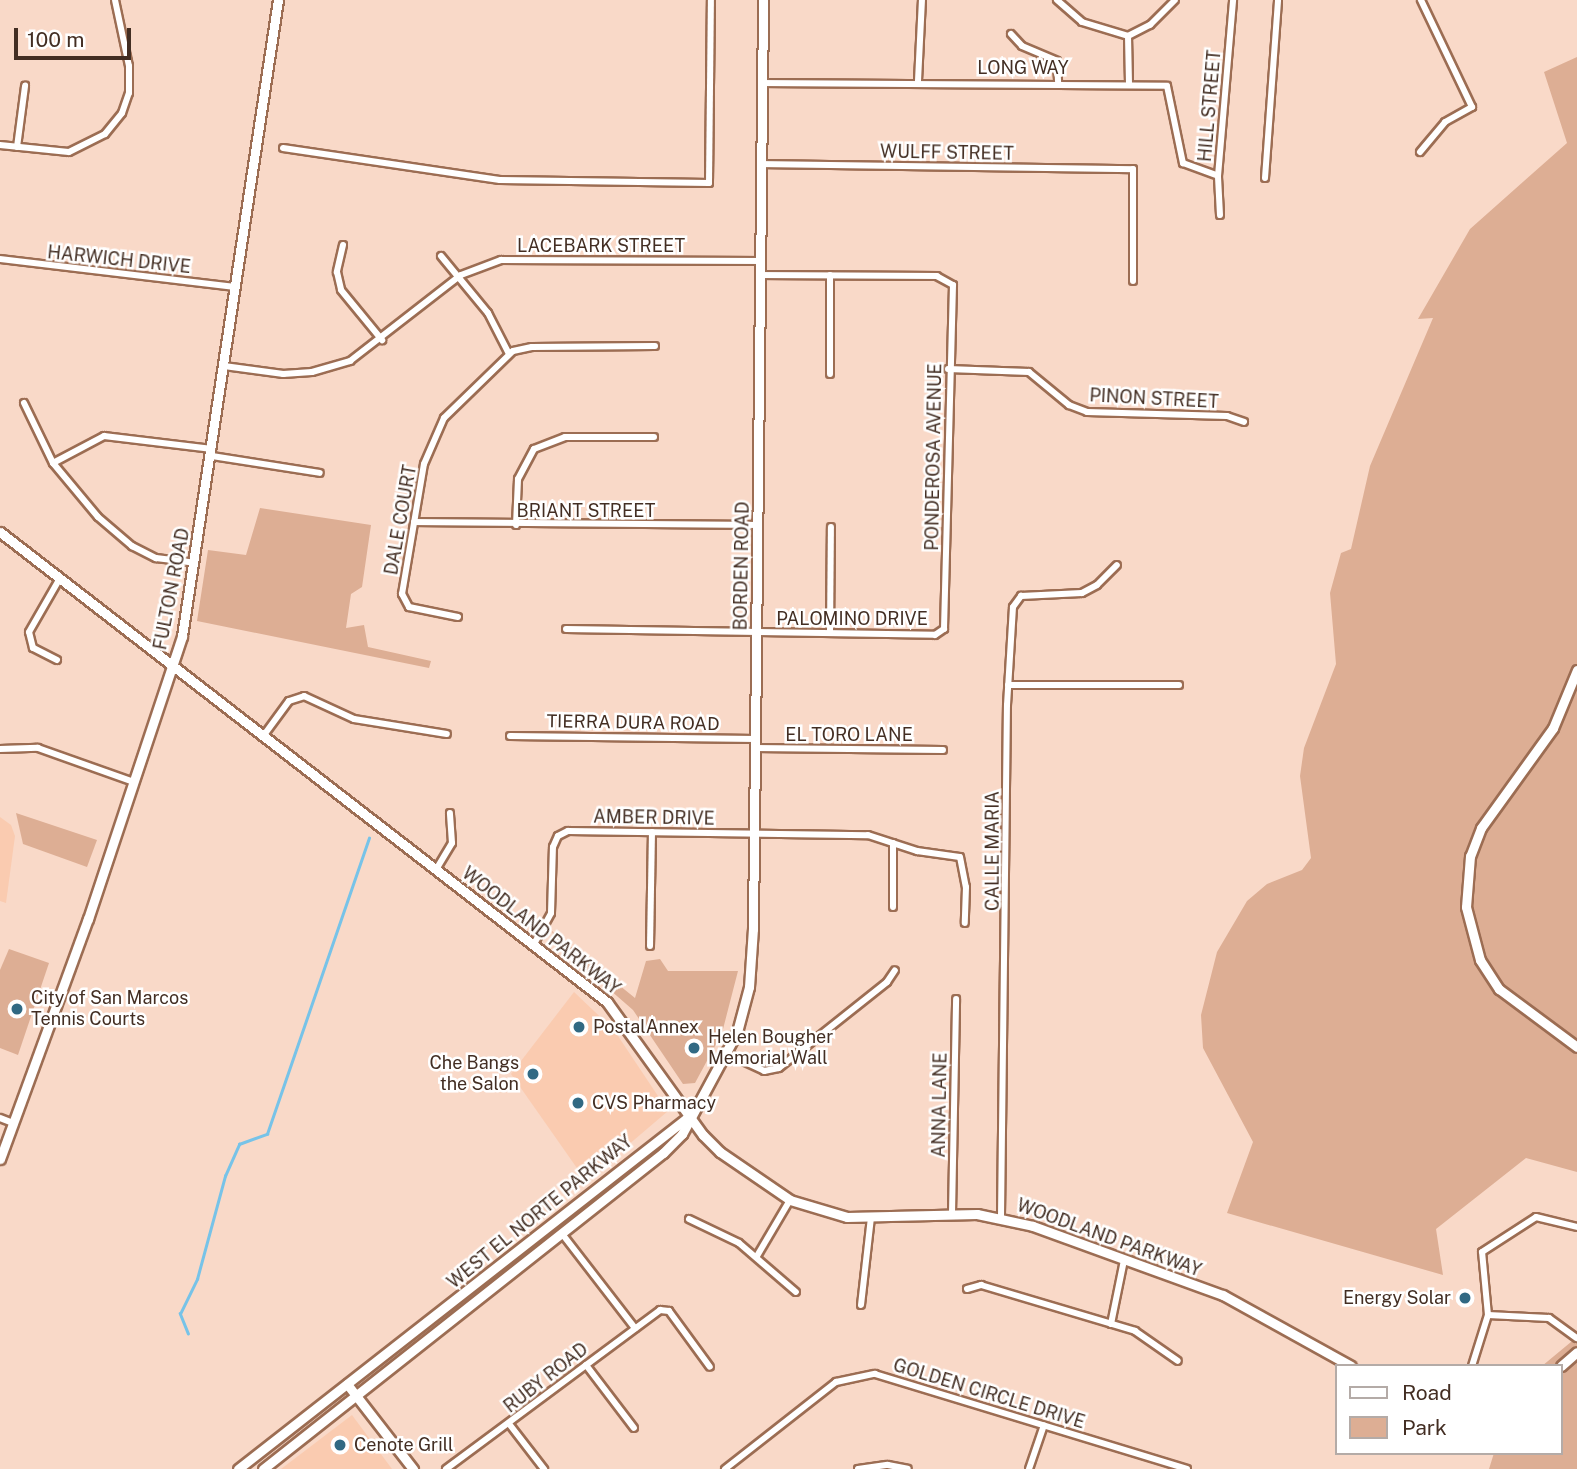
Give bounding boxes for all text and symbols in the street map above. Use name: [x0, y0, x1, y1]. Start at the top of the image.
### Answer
scale bar: [18, 14, 135, 58]
text: 100 m: [27, 27, 84, 52]
street label: HILL STREET: [1194, 49, 1226, 163]
street label: LONG WAY: [977, 57, 1069, 79]
street label: WULFF STREET: [880, 141, 1014, 165]
street label: LACEBARK STREET: [517, 235, 685, 257]
street label: HARWICH DRIVE: [46, 242, 192, 278]
street label: PONDEROSA AVENUE: [922, 363, 946, 551]
street label: PINON STREET: [1089, 385, 1219, 413]
street label: DALE COURT: [381, 463, 421, 577]
street label: BRIANT STREET: [517, 500, 655, 522]
street label: BORDEN ROAD: [730, 501, 754, 631]
street label: FULTON ROAD: [150, 526, 194, 652]
street label: PALOMINO DRIVE: [776, 608, 928, 630]
street label: TIERRA DURA ROAD: [546, 711, 720, 735]
street label: EL TORO LANE: [785, 724, 913, 746]
street label: CALLE MARIA: [982, 791, 1004, 911]
street label: AMBER DRIVE: [593, 806, 715, 830]
street label: WOODLAND PARKWAY: [458, 862, 624, 1000]
place label: City of San Marcos Tennis Courts: [31, 988, 189, 1030]
marker: City of San Marcos Tennis Courts: [9, 1001, 25, 1017]
place label: PostalAnnex: [593, 1016, 699, 1038]
marker: PostalAnnex: [571, 1019, 587, 1035]
place label: Helen Bougher Memorial Wall: [708, 1027, 833, 1070]
marker: Helen Bougher Memorial Wall: [686, 1040, 702, 1056]
street label: ANNA LANE: [928, 1052, 952, 1158]
place label: Che Bangs the Salon: [429, 1053, 519, 1096]
marker: Che Bangs the Salon: [525, 1066, 541, 1082]
place label: CVS Pharmacy: [592, 1092, 716, 1114]
marker: CVS Pharmacy: [570, 1095, 586, 1111]
street label: WEST EL NORTE PARKWAY: [443, 1131, 637, 1293]
street label: WOODLAND PARKWAY: [1014, 1195, 1204, 1281]
place label: Energy Solar: [1343, 1287, 1451, 1309]
marker: Energy Solar: [1457, 1290, 1473, 1306]
street label: RUBY ROAD: [500, 1338, 592, 1418]
street label: GOLDEN CIRCLE DRIVE: [891, 1355, 1087, 1433]
legend: [1336, 1364, 1563, 1455]
text: Road: [1402, 1380, 1452, 1405]
text: Park: [1402, 1415, 1447, 1440]
place label: Cenote Grill: [354, 1434, 453, 1456]
marker: Cenote Grill: [332, 1437, 348, 1453]

